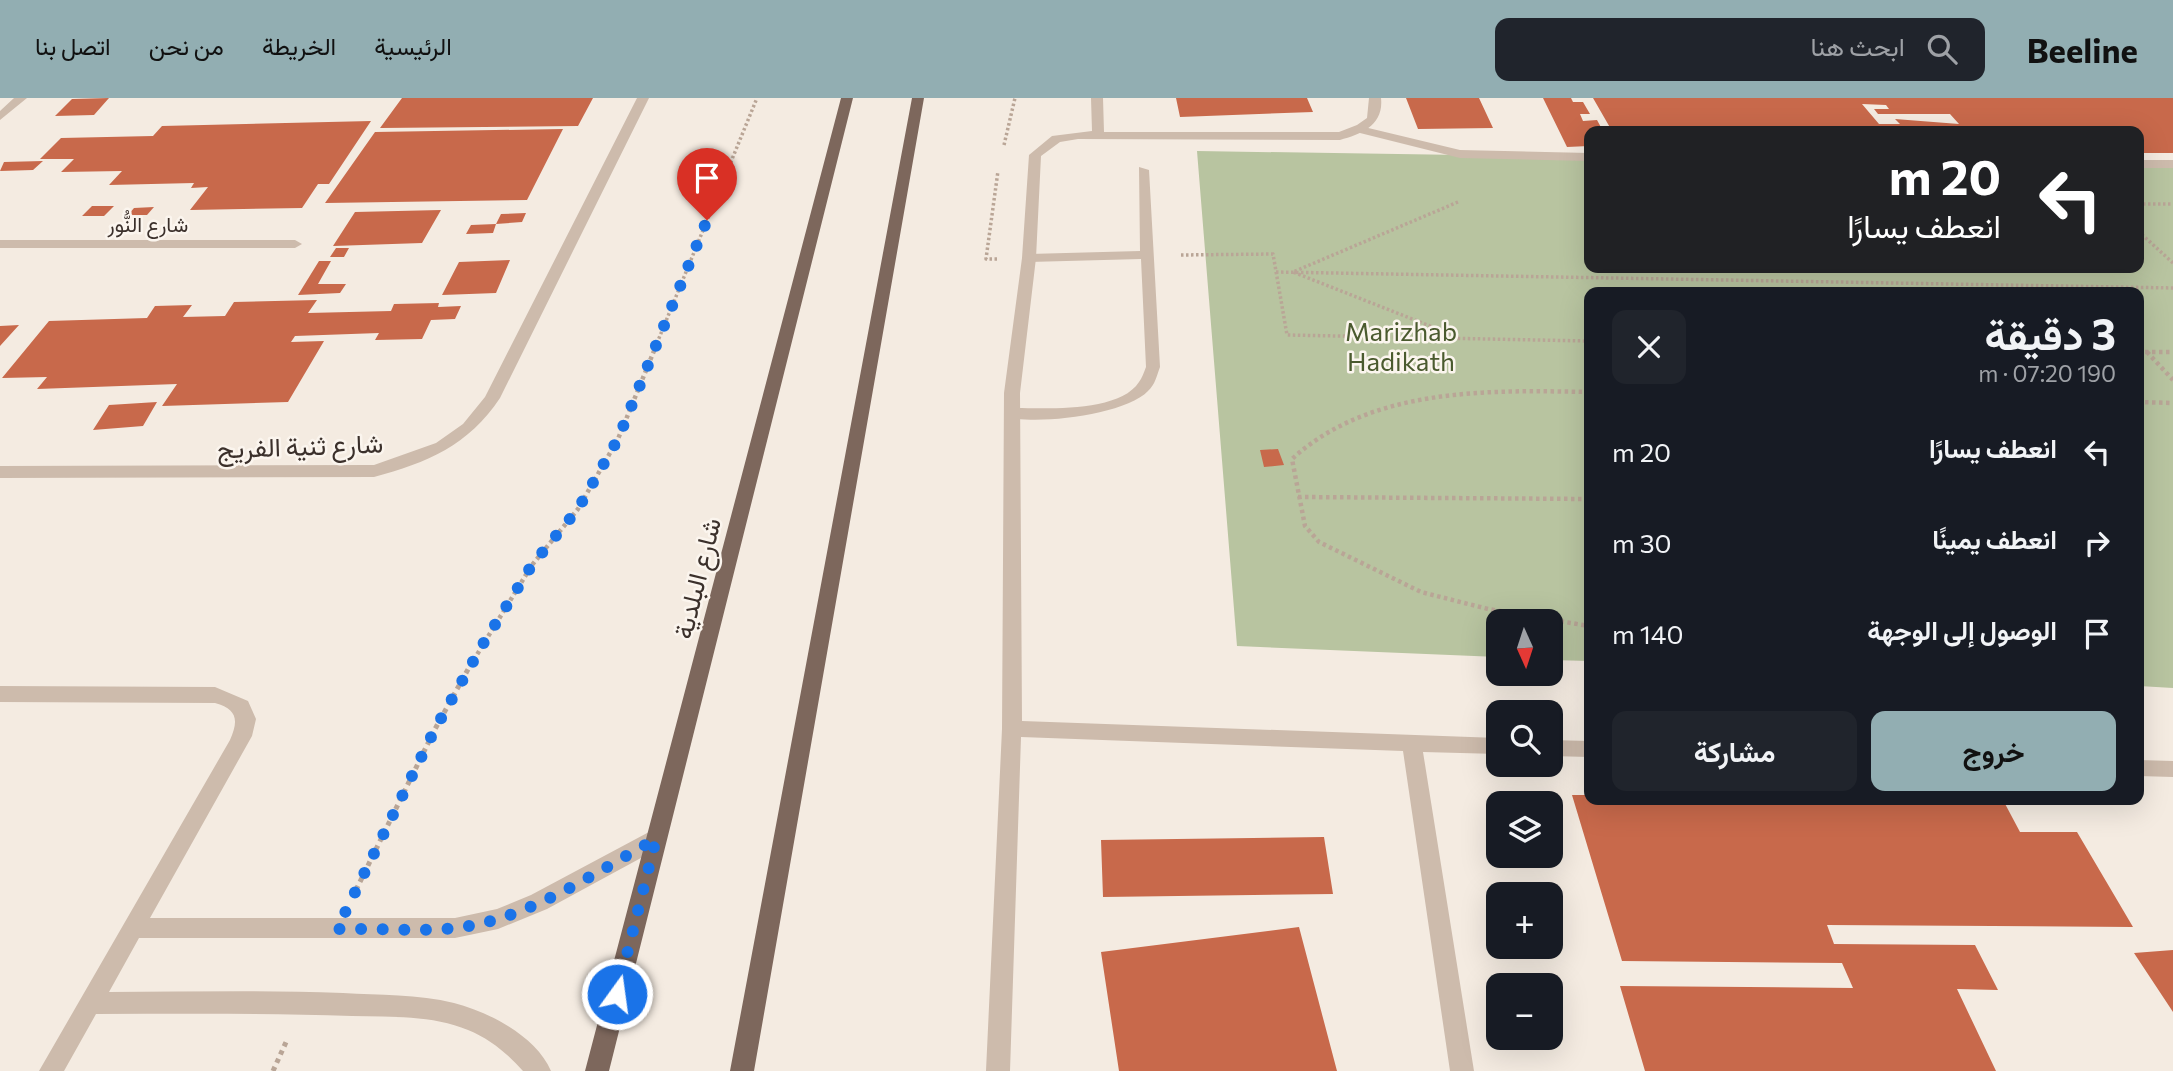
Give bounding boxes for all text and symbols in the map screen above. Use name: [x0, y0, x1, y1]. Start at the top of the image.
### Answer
search box: [1495, 18, 1985, 81]
text: Beeline: [2027, 29, 2138, 70]
text: ابحث هنا: [1811, 30, 1905, 61]
icon: search: [1923, 30, 1961, 68]
text: اتصل بنا: [35, 31, 111, 60]
text: من نحن: [149, 31, 224, 60]
text: الخريطة: [262, 31, 336, 60]
text: الرئيسية: [374, 31, 452, 60]
text: 20 m: [1889, 145, 2001, 205]
pin: [677, 148, 737, 220]
icon: left: [2025, 154, 2116, 245]
icon: arrive: [688, 159, 726, 197]
text: انعطف يسارًا: [1847, 205, 2001, 245]
street label: شارع النُّور: [107, 210, 188, 239]
text: 3 دقيقة: [1984, 307, 2116, 359]
button: close: [1612, 310, 1686, 384]
park label: Marizhab Hadikath: [1345, 315, 1457, 376]
text: 190 m · 07:20: [1978, 359, 2116, 387]
street label: شارع ثنية الفريج: [216, 427, 384, 467]
text: انعطف يسارًا: [1929, 432, 2057, 463]
icon: left: [2078, 433, 2116, 471]
text: 20 m: [1612, 436, 1671, 467]
street label: شارع البلدية: [666, 514, 730, 643]
text: انعطف يمينًا: [1932, 523, 2057, 554]
icon: right: [2078, 524, 2116, 562]
text: 30 m: [1612, 527, 1671, 558]
north arrow: [1486, 609, 1563, 686]
map controls: [1486, 609, 1563, 1050]
text: الوصول إلى الوجهة: [1867, 614, 2057, 645]
icon: arrive: [2078, 615, 2116, 653]
text: 140 m: [1612, 618, 1683, 649]
button: search: [1486, 700, 1563, 777]
button: مشاركة: [1612, 711, 1857, 791]
button: خروج: [1871, 711, 2116, 791]
button: layers: [1486, 791, 1563, 868]
button: +: [1486, 882, 1563, 959]
position arrow: [580, 957, 654, 1031]
button: −: [1486, 973, 1563, 1050]

